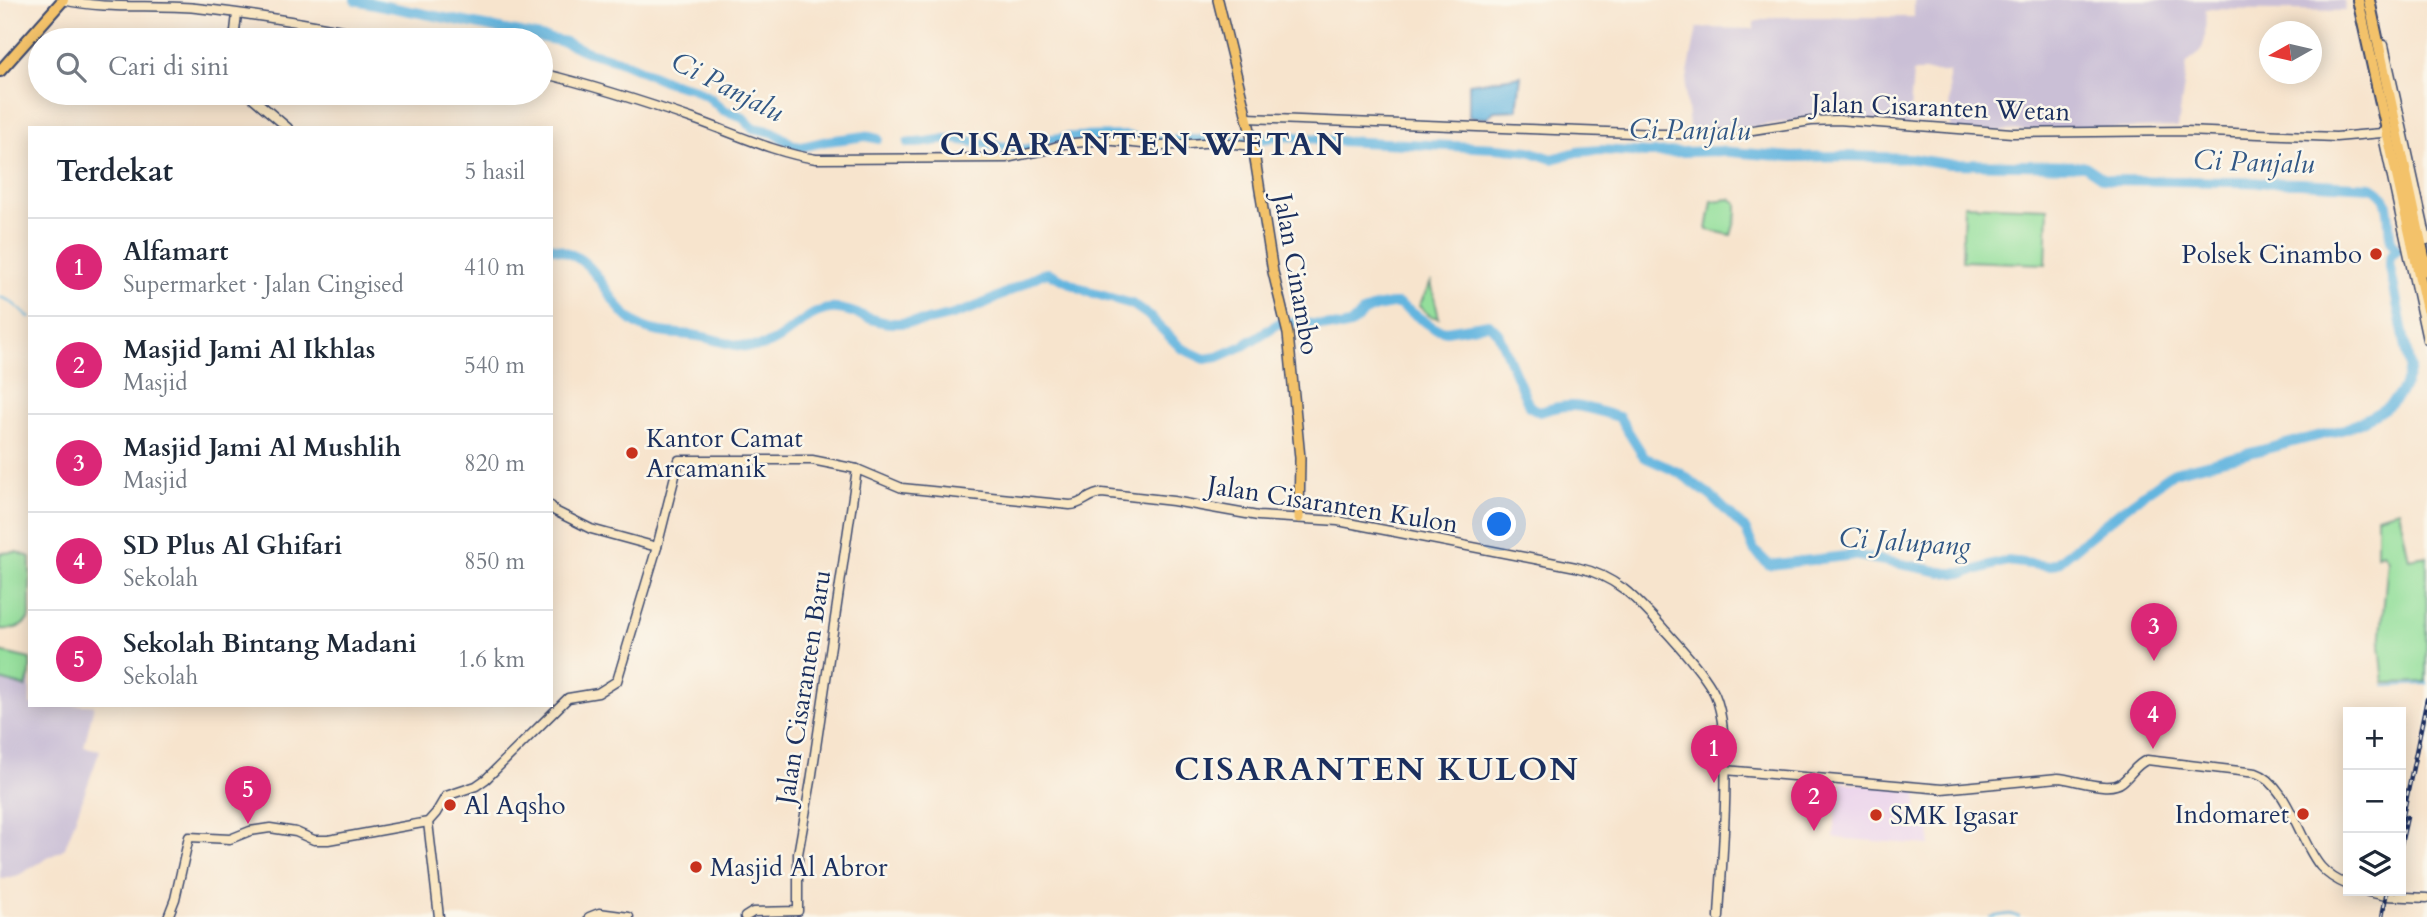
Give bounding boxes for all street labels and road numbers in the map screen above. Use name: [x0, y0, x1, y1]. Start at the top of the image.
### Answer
street label: Jalan Cisaranten Wetan: [1807, 85, 2071, 130]
street label: Jalan Cinambo: [1264, 187, 1328, 357]
street label: Jalan Cisaranten Kulon: [1201, 467, 1461, 542]
street label: Jalan Cisaranten Baru: [767, 567, 839, 811]

